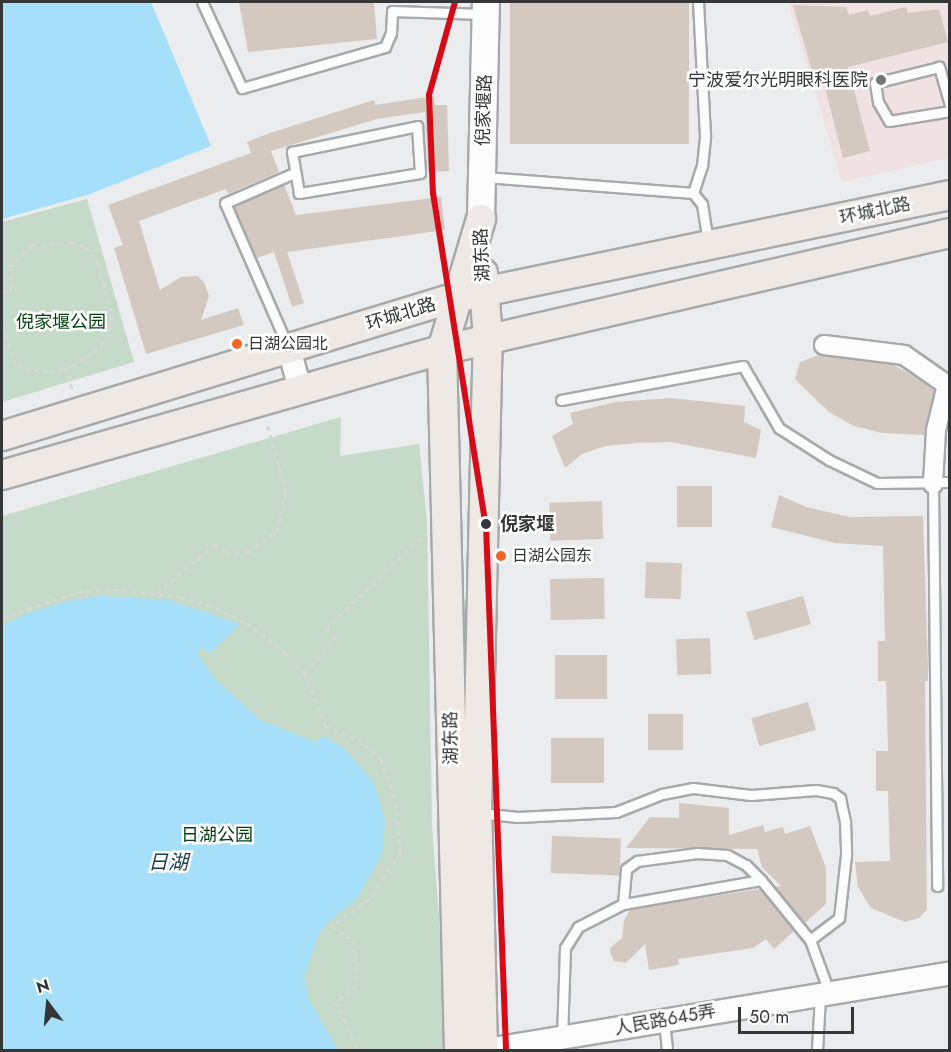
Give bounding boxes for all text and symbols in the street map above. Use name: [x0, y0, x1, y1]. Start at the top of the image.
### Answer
place label: 宁波爱尔光明眼科医院: [688, 69, 868, 91]
marker: 宁波爱尔光明眼科医院: [872, 71, 890, 89]
street label: 倪家堰路: [472, 74, 496, 146]
street label: 环城北路: [838, 193, 912, 229]
street label: 湖东路: [470, 227, 494, 283]
street label: 环城北路: [363, 293, 439, 335]
park label: 倪家堰公园: [16, 311, 106, 333]
place label: 日湖公园北: [248, 334, 328, 354]
marker: 日湖公园北: [231, 338, 243, 350]
place label: 倪家堰: [500, 513, 554, 535]
marker: 倪家堰: [477, 515, 495, 533]
place label: 日湖公园东: [512, 546, 592, 566]
marker: 日湖公园东: [495, 550, 507, 562]
street label: 湖东路: [440, 711, 462, 765]
park label: 日湖公园: [181, 824, 253, 846]
water label: 日湖: [148, 850, 188, 874]
text: N: [34, 973, 52, 999]
north arrow: [18, 974, 78, 1034]
scale bar: [741, 995, 856, 1033]
street label: 人民路645弄: [612, 1000, 718, 1040]
text: 50 m: [749, 1004, 789, 1030]

